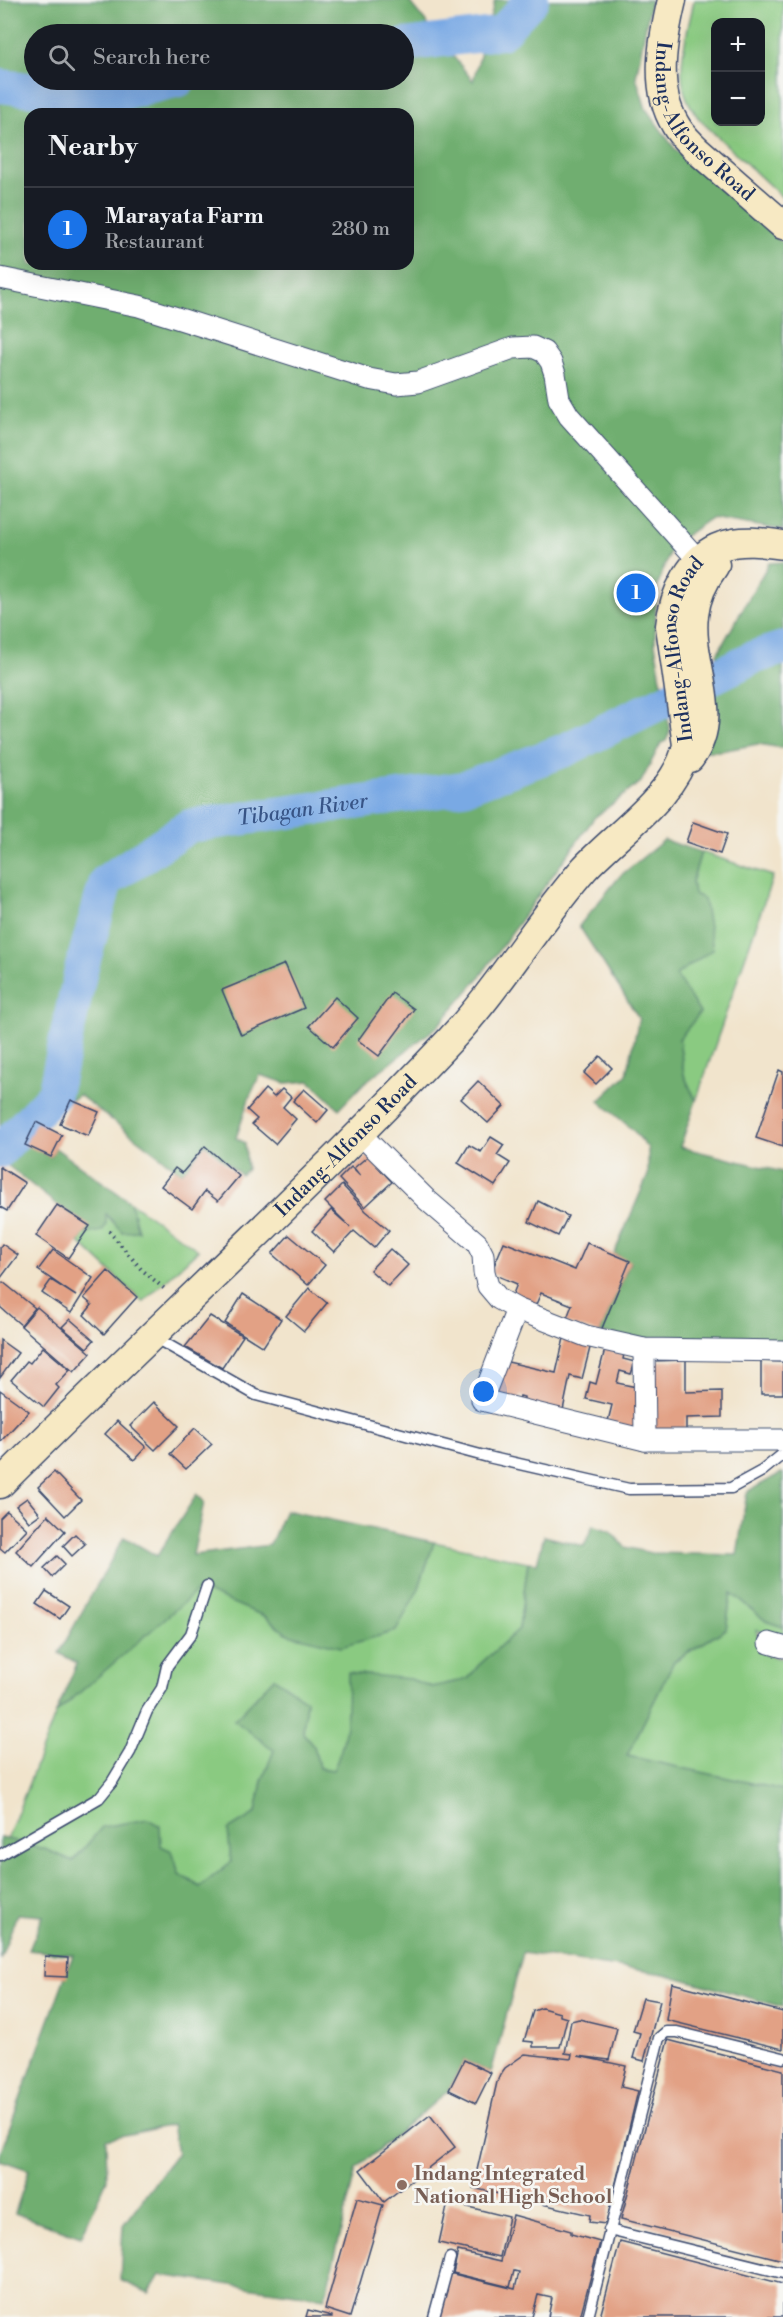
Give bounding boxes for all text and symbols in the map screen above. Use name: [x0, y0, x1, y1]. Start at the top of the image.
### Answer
map controls: [711, 18, 765, 126]
button: +: [711, 18, 765, 72]
search box: [24, 24, 414, 90]
street label: Indang-Alfonso Road: [649, 40, 760, 207]
icon: search: [45, 41, 78, 74]
text: Search here: [93, 44, 210, 71]
button: −: [711, 72, 765, 126]
text: Nearby: [48, 131, 138, 163]
text: Marayata Farm: [105, 203, 264, 230]
text: 1: [63, 217, 72, 242]
text: 280 m: [331, 217, 390, 242]
text: Restaurant: [105, 230, 204, 255]
street label: Indang-Alfonso Road: [657, 551, 710, 744]
pin: 1: [616, 570, 656, 616]
water label: Tibagan River: [235, 788, 371, 832]
street label: Indang-Alfonso Road: [270, 1069, 423, 1222]
your location: [469, 1377, 498, 1406]
place label: Indang Integrated National High School: [414, 2162, 613, 2210]
marker: Indang Integrated National High School: [395, 2178, 409, 2192]

